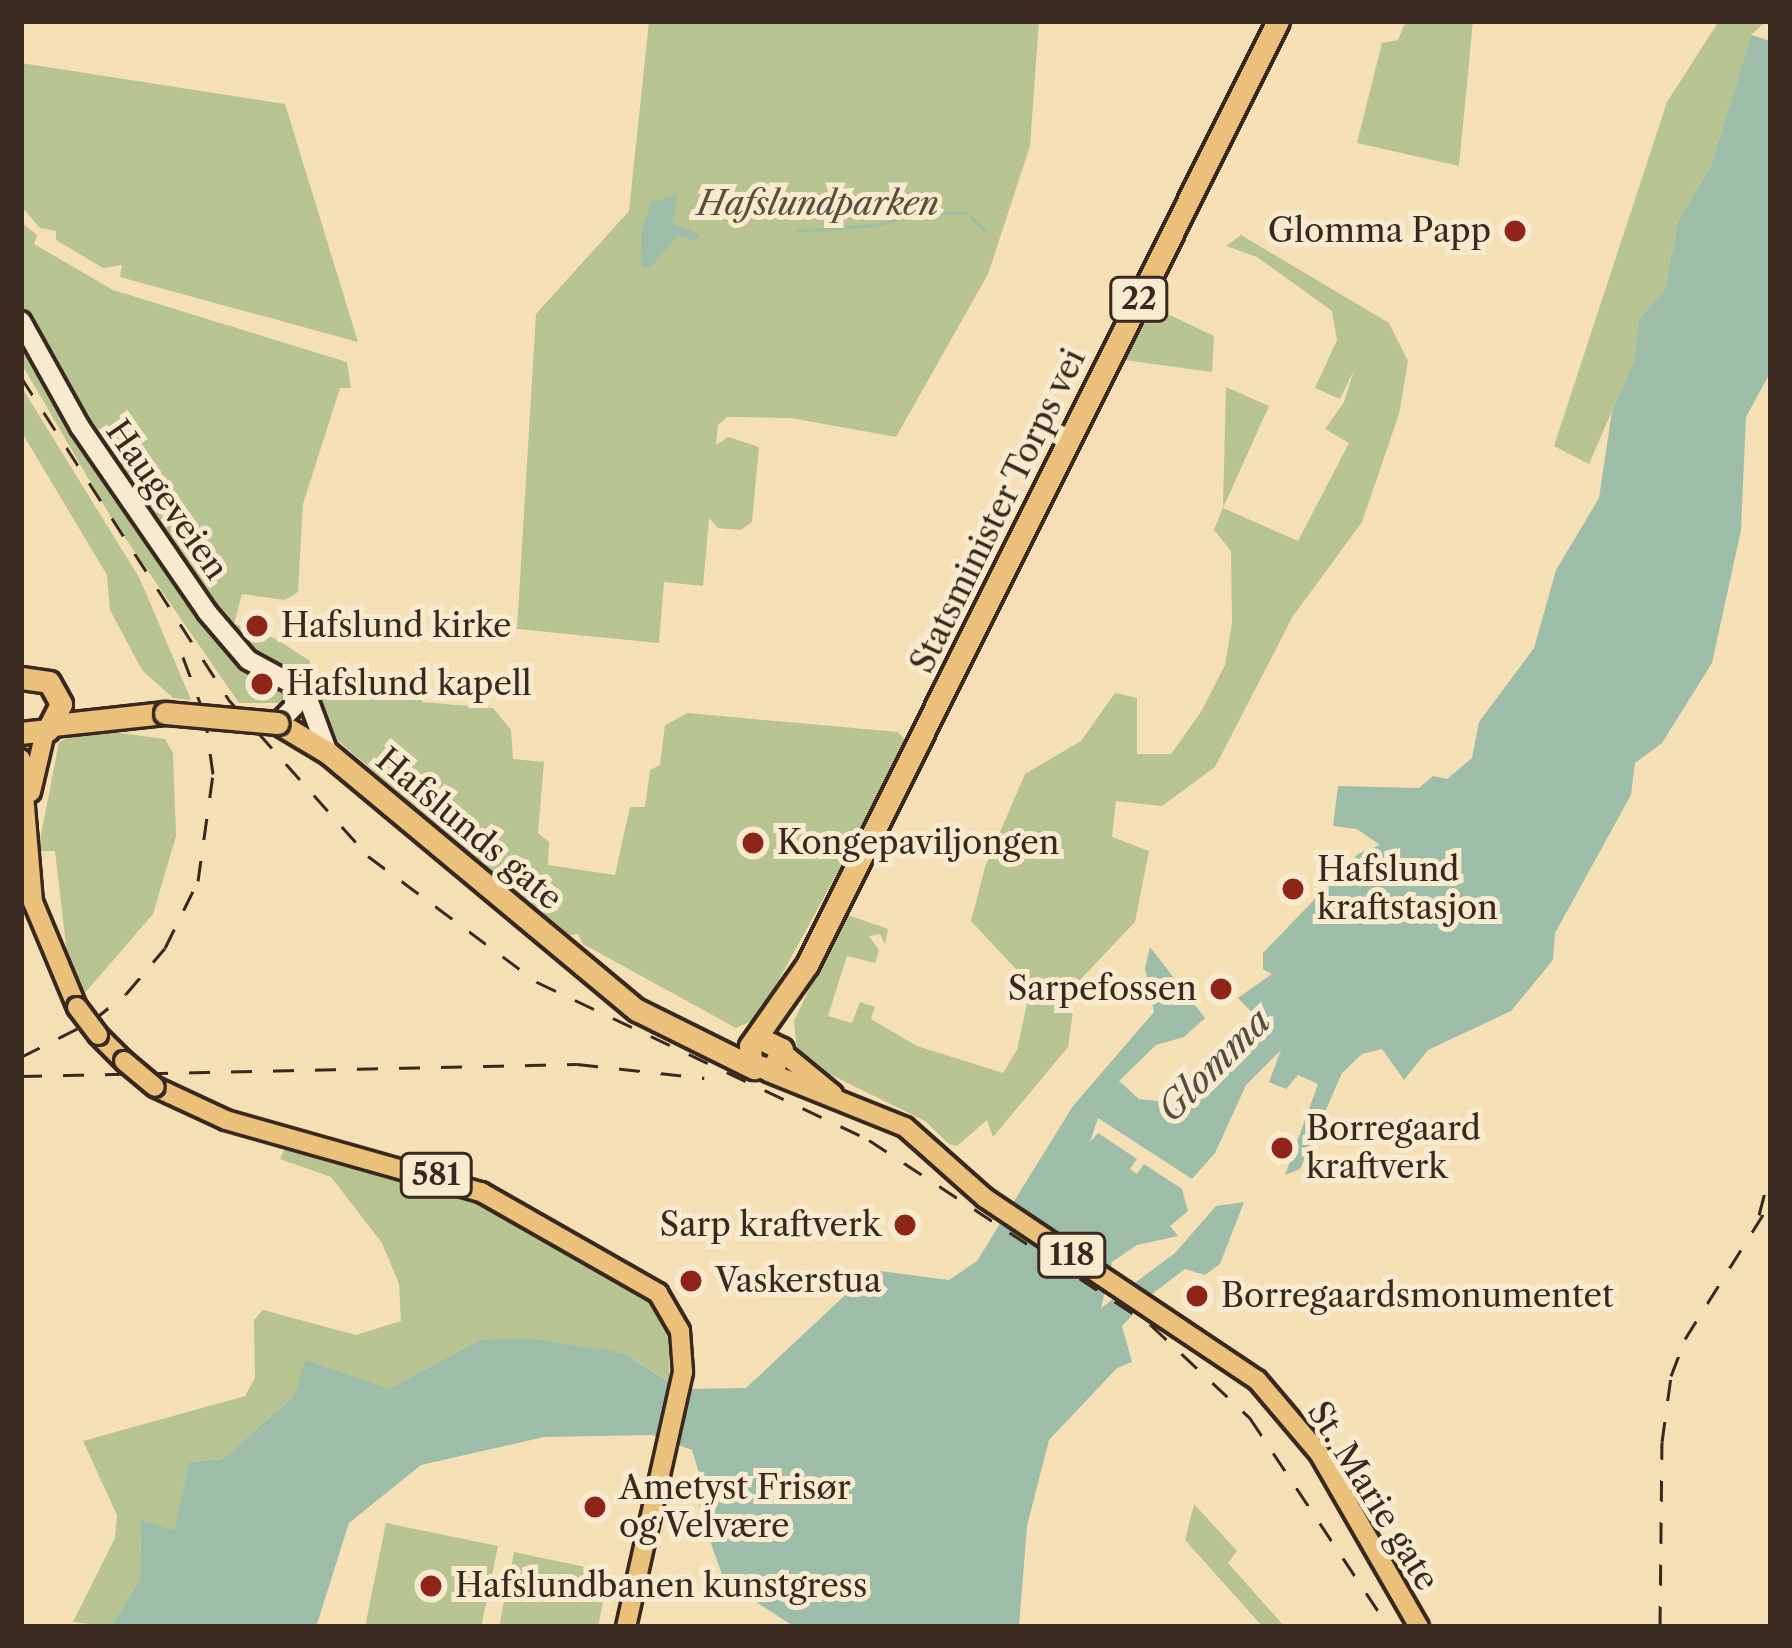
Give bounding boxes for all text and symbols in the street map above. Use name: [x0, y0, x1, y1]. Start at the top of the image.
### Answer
park label: Hafslundparken: [697, 184, 939, 224]
place label: Glomma Papp: [1267, 211, 1491, 251]
marker: Glomma Papp: [1502, 218, 1528, 244]
road number: 22: [1109, 275, 1169, 323]
street label: Statsminister Torps vei: [902, 341, 1094, 681]
street label: Haugeveien: [98, 413, 236, 587]
place label: Hafslund kirke: [281, 606, 512, 646]
marker: Hafslund kirke: [244, 613, 270, 639]
place label: Hafslund kapell: [286, 664, 531, 704]
marker: Hafslund kapell: [249, 671, 275, 697]
street label: Hafslunds gate: [368, 740, 570, 918]
place label: Kongepaviljongen: [777, 823, 1059, 863]
marker: Kongepaviljongen: [740, 830, 766, 856]
place label: Hafslund kraftstasjon: [1317, 850, 1498, 928]
marker: Hafslund kraftstasjon: [1280, 876, 1306, 902]
place label: Sarpefossen: [1008, 969, 1197, 1009]
marker: Sarpefossen: [1208, 976, 1234, 1002]
water label: Glomma: [1149, 1000, 1279, 1130]
place label: Borregaard kraftverk: [1306, 1109, 1481, 1187]
marker: Borregaard kraftverk: [1269, 1135, 1295, 1161]
road number: 581: [397, 1151, 475, 1199]
place label: Sarp kraftverk: [660, 1205, 881, 1245]
marker: Sarp kraftverk: [892, 1212, 918, 1238]
road number: 118: [1036, 1231, 1108, 1279]
place label: Vaskerstua: [715, 1261, 881, 1301]
marker: Vaskerstua: [678, 1268, 704, 1294]
place label: Borregaardsmonumentet: [1221, 1276, 1614, 1316]
marker: Borregaardsmonumentet: [1184, 1283, 1210, 1309]
street label: St. Marie gate: [1299, 1394, 1447, 1598]
place label: Ametyst Frisør og Velvære: [619, 1468, 851, 1546]
marker: Ametyst Frisør og Velvære: [582, 1494, 608, 1520]
place label: Hafslundbanen kunstgress: [455, 1566, 867, 1606]
marker: Hafslundbanen kunstgress: [418, 1573, 444, 1599]

